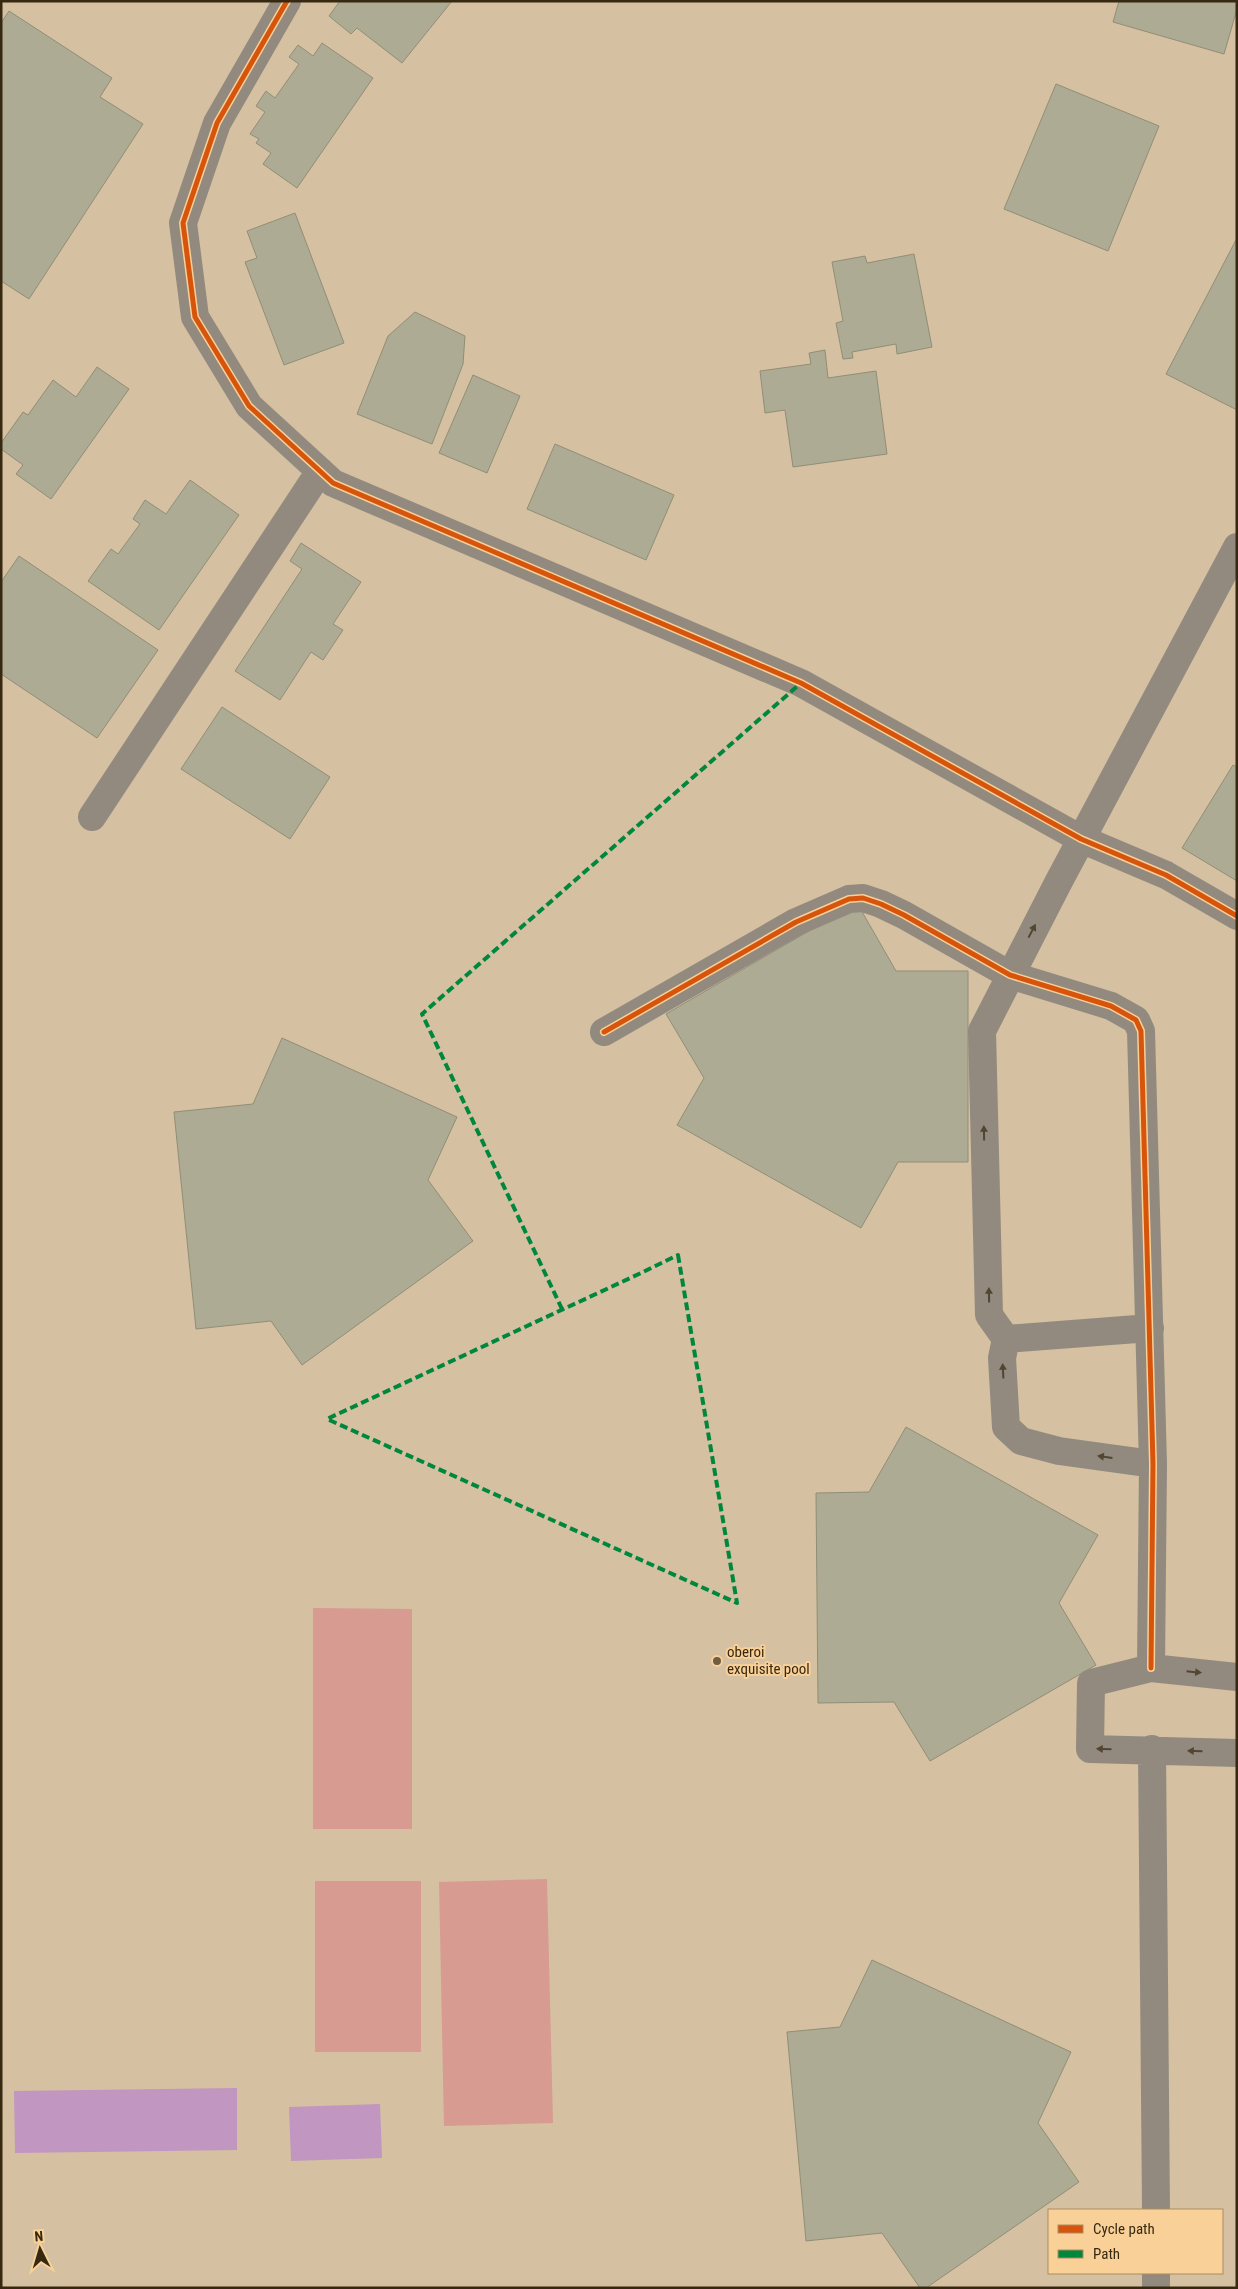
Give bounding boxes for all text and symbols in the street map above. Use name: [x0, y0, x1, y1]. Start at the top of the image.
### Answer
one-way arrow: [1028, 925, 1037, 938]
one-way arrow: [980, 1124, 988, 1140]
one-way arrow: [984, 1287, 992, 1303]
one-way arrow: [998, 1362, 1006, 1378]
one-way arrow: [1096, 1453, 1112, 1461]
place label: oberoi exquisite pool: [727, 1643, 810, 1678]
marker: oberoi exquisite pool: [711, 1655, 723, 1667]
one-way arrow: [1186, 1669, 1202, 1677]
one-way arrow: [1095, 1745, 1111, 1753]
one-way arrow: [1186, 1747, 1202, 1755]
legend: [1048, 2209, 1223, 2274]
text: Cycle path: [1093, 2220, 1155, 2238]
north arrow: [15, 2224, 65, 2274]
text: N: [34, 2228, 44, 2244]
text: Path: [1093, 2245, 1120, 2263]

